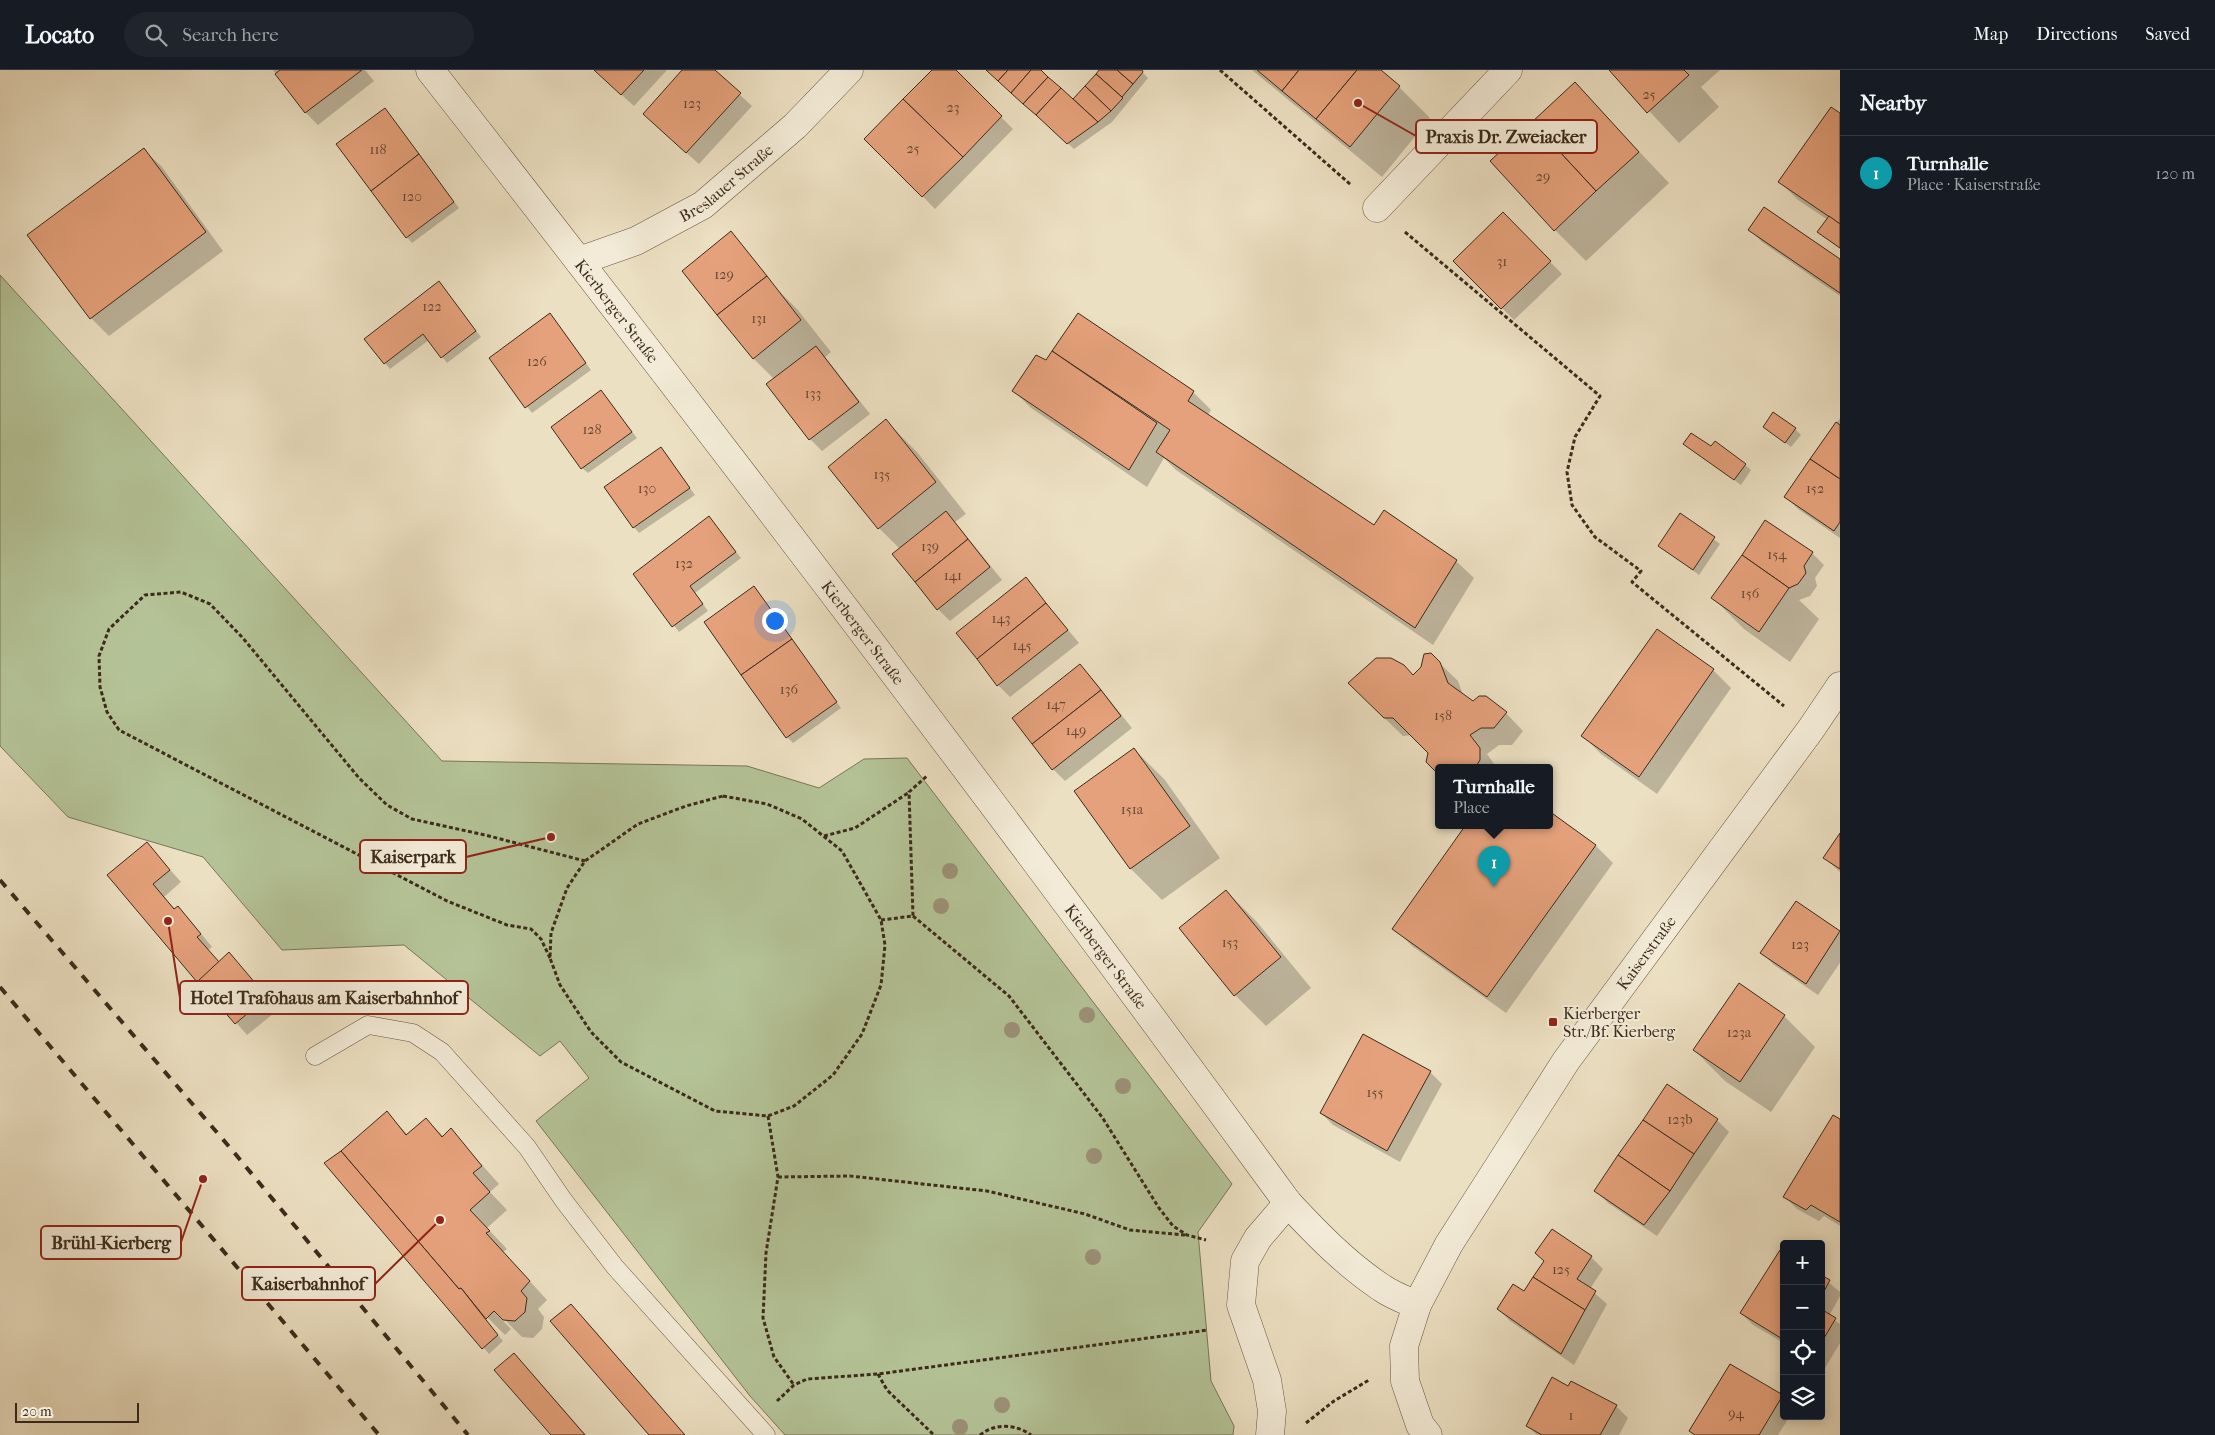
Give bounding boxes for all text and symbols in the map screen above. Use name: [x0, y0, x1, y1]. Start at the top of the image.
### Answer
search box: [124, 12, 474, 57]
text: Locato: [25, 21, 94, 49]
icon: search: [142, 21, 170, 49]
text: Search here: [182, 24, 279, 46]
text: Map: [1974, 24, 2008, 45]
text: Directions: [2036, 24, 2117, 45]
text: Saved: [2145, 24, 2190, 45]
house number: 25: [1642, 86, 1656, 103]
text: Nearby: [1860, 91, 1926, 115]
house number: 123: [683, 95, 701, 112]
house number: 23: [947, 99, 959, 116]
callout: Praxis Dr. Zweiacker: [1416, 120, 1597, 153]
text: Praxis Dr. Zweiacker: [1425, 127, 1587, 148]
street label: Breslauer Straße: [676, 140, 777, 226]
house number: 25: [906, 140, 920, 157]
house number: 118: [369, 141, 387, 158]
text: Turnhalle: [1907, 153, 1988, 175]
text: 1: [1873, 164, 1879, 183]
text: 120 m: [2156, 164, 2195, 183]
house number: 29: [1536, 168, 1550, 185]
text: Place · Kaiserstraße: [1907, 175, 2041, 194]
house number: 120: [402, 188, 422, 205]
house number: 31: [1497, 253, 1507, 270]
street label: Kierberger Straße: [571, 256, 663, 367]
house number: 129: [714, 266, 734, 283]
house number: 122: [422, 298, 442, 315]
house number: 131: [751, 310, 767, 327]
house number: 126: [527, 353, 547, 370]
house number: 133: [805, 385, 821, 402]
house number: 128: [582, 421, 602, 438]
house number: 135: [874, 466, 890, 483]
house number: 130: [638, 480, 656, 497]
house number: 152: [1806, 480, 1824, 497]
house number: 139: [921, 538, 939, 555]
house number: 154: [1767, 546, 1787, 563]
house number: 132: [675, 555, 693, 572]
house number: 141: [944, 567, 962, 584]
street label: Kierberger Straße: [817, 577, 908, 689]
house number: 156: [1741, 585, 1760, 602]
your location: [762, 608, 788, 634]
house number: 143: [991, 610, 1011, 627]
house number: 145: [1013, 637, 1031, 654]
house number: 136: [780, 681, 799, 698]
house number: 147: [1046, 696, 1066, 713]
house number: 158: [1434, 707, 1452, 724]
house number: 149: [1066, 722, 1086, 739]
popup: [1435, 764, 1553, 829]
text: Turnhalle: [1453, 776, 1535, 798]
text: Place: [1453, 798, 1490, 817]
house number: 151a: [1121, 801, 1144, 818]
callout: Kaiserpark: [360, 840, 466, 873]
pin: 1: [1478, 846, 1510, 887]
text: Kaiserpark: [370, 847, 456, 868]
street label: Kierberger Straße: [1061, 901, 1151, 1013]
street label: Kaiserstraße: [1613, 912, 1680, 994]
house number: 153: [1222, 934, 1238, 951]
house number: 123: [1791, 936, 1809, 953]
callout: Hotel Trafohaus am Kaiserbahnhof: [180, 981, 468, 1014]
text: Hotel Trafohaus am Kaiserbahnhof: [190, 988, 462, 1009]
place label: Kierberger Str./Bf. Kierberg: [1563, 1004, 1675, 1041]
marker: Kierberger Str./Bf. Kierberg: [1547, 1016, 1559, 1028]
house number: 123a: [1727, 1024, 1752, 1041]
house number: 155: [1367, 1084, 1383, 1101]
house number: 123b: [1667, 1111, 1693, 1128]
callout: Brühl-Kierberg: [41, 1226, 181, 1259]
text: Brühl-Kierberg: [51, 1233, 172, 1254]
map controls: [1780, 1240, 1825, 1420]
button: +: [1780, 1240, 1825, 1285]
house number: 125: [1552, 1261, 1570, 1278]
callout: Kaiserbahnhof: [242, 1267, 375, 1300]
text: Kaiserbahnhof: [251, 1274, 369, 1295]
button: −: [1780, 1285, 1825, 1330]
button: locate: [1780, 1330, 1825, 1375]
button: layers: [1780, 1375, 1825, 1420]
scale bar: [15, 1400, 139, 1423]
text: 20 m: [22, 1403, 52, 1420]
house number: 94: [1728, 1405, 1744, 1422]
house number: 1: [1569, 1407, 1574, 1424]

